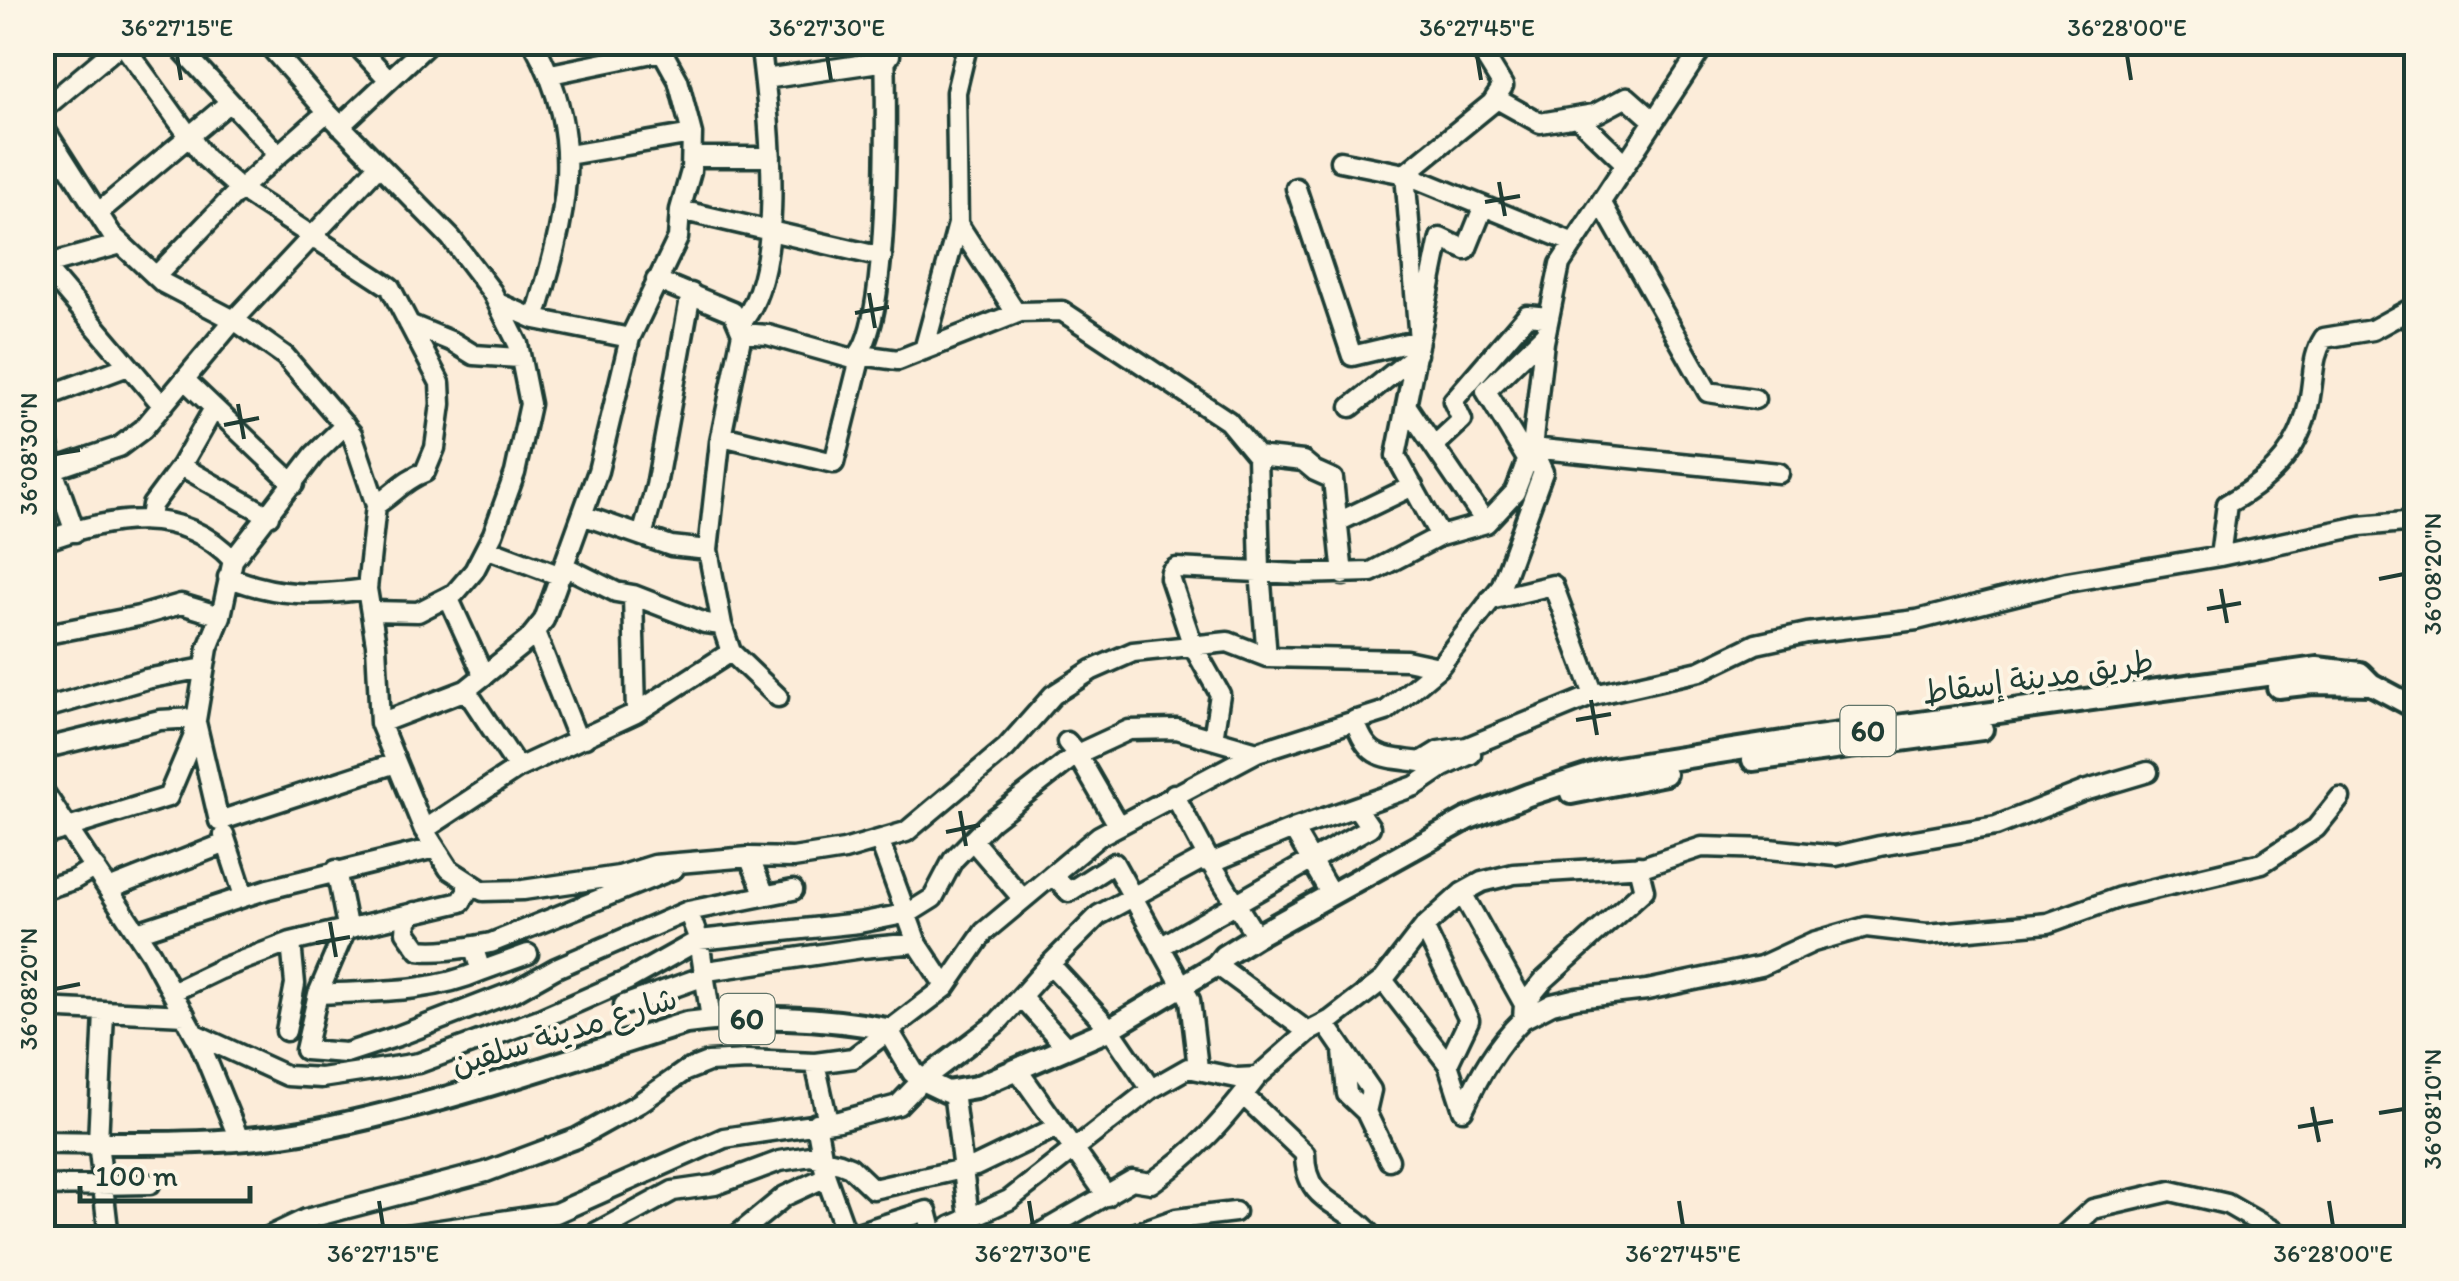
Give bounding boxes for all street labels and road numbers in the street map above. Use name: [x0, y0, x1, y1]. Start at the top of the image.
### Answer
street label: طريق مدينة إسقاط: [1920, 642, 2156, 713]
road number: 60: [1840, 706, 1896, 756]
street label: شارع مدينة سلقين: [446, 979, 683, 1087]
road number: 60: [720, 994, 774, 1044]

